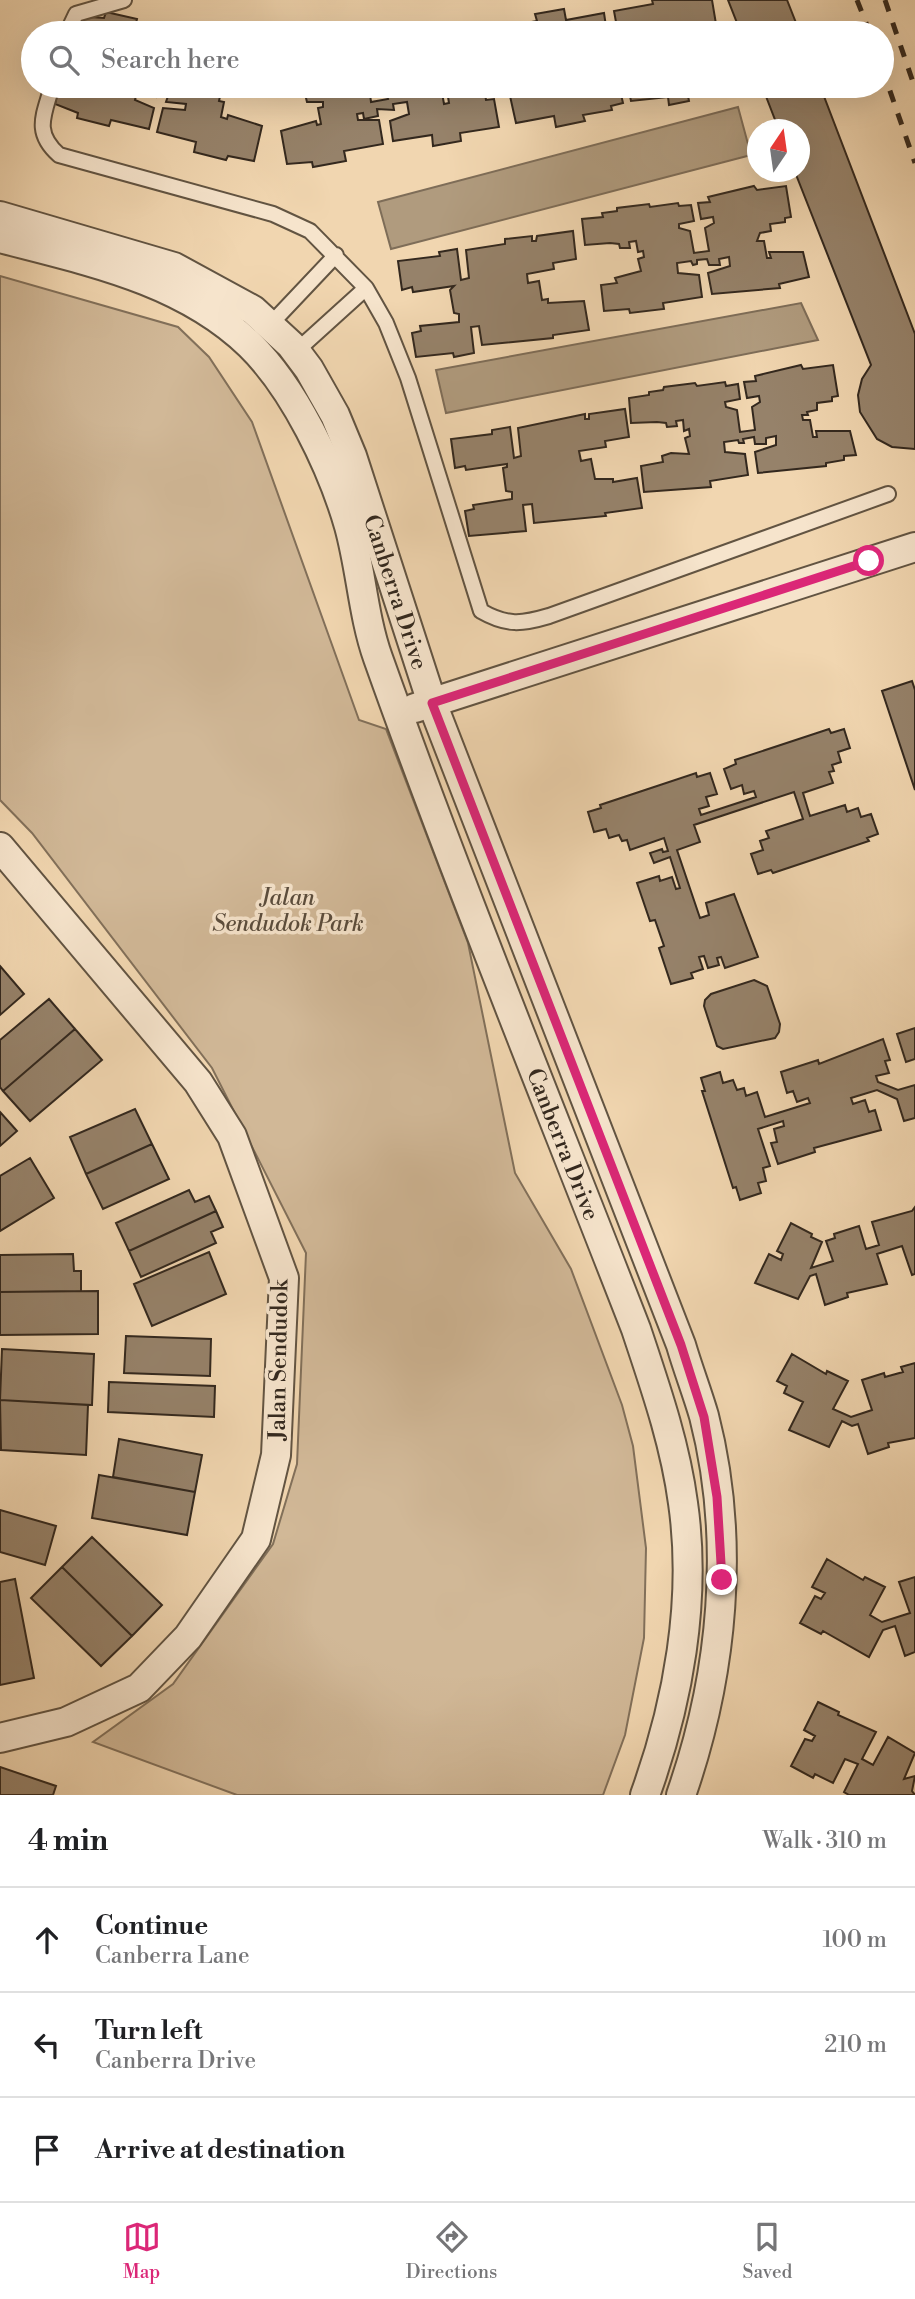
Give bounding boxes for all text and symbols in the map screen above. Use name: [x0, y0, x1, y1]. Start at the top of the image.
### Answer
search box: [21, 21, 894, 98]
icon: search: [45, 41, 83, 79]
text: Search here: [101, 44, 240, 76]
north arrow: [747, 119, 810, 182]
street label: Canberra Drive: [357, 511, 433, 673]
route start: [853, 545, 884, 576]
park label: Jalan Sendudok Park: [212, 884, 364, 938]
street label: Canberra Drive: [520, 1064, 605, 1224]
street label: Jalan Sendudok: [264, 1278, 294, 1442]
route end: [706, 1564, 737, 1595]
text: 4 min: [28, 1822, 108, 1860]
text: Walk · 310 m: [762, 1827, 887, 1855]
text: Continue: [95, 1910, 208, 1942]
icon: ahead: [28, 1921, 66, 1959]
text: 100 m: [822, 1926, 887, 1954]
text: Canberra Lane: [95, 1942, 250, 1970]
text: Turn left: [95, 2015, 203, 2047]
icon: left: [28, 2026, 66, 2064]
text: 210 m: [824, 2031, 887, 2059]
text: Canberra Drive: [95, 2047, 256, 2075]
icon: arrive: [28, 2131, 66, 2169]
text: Arrive at destination: [95, 2134, 345, 2166]
tab: Map: [123, 2218, 161, 2284]
tab: Directions: [406, 2218, 497, 2284]
tab: Saved: [743, 2218, 792, 2284]

